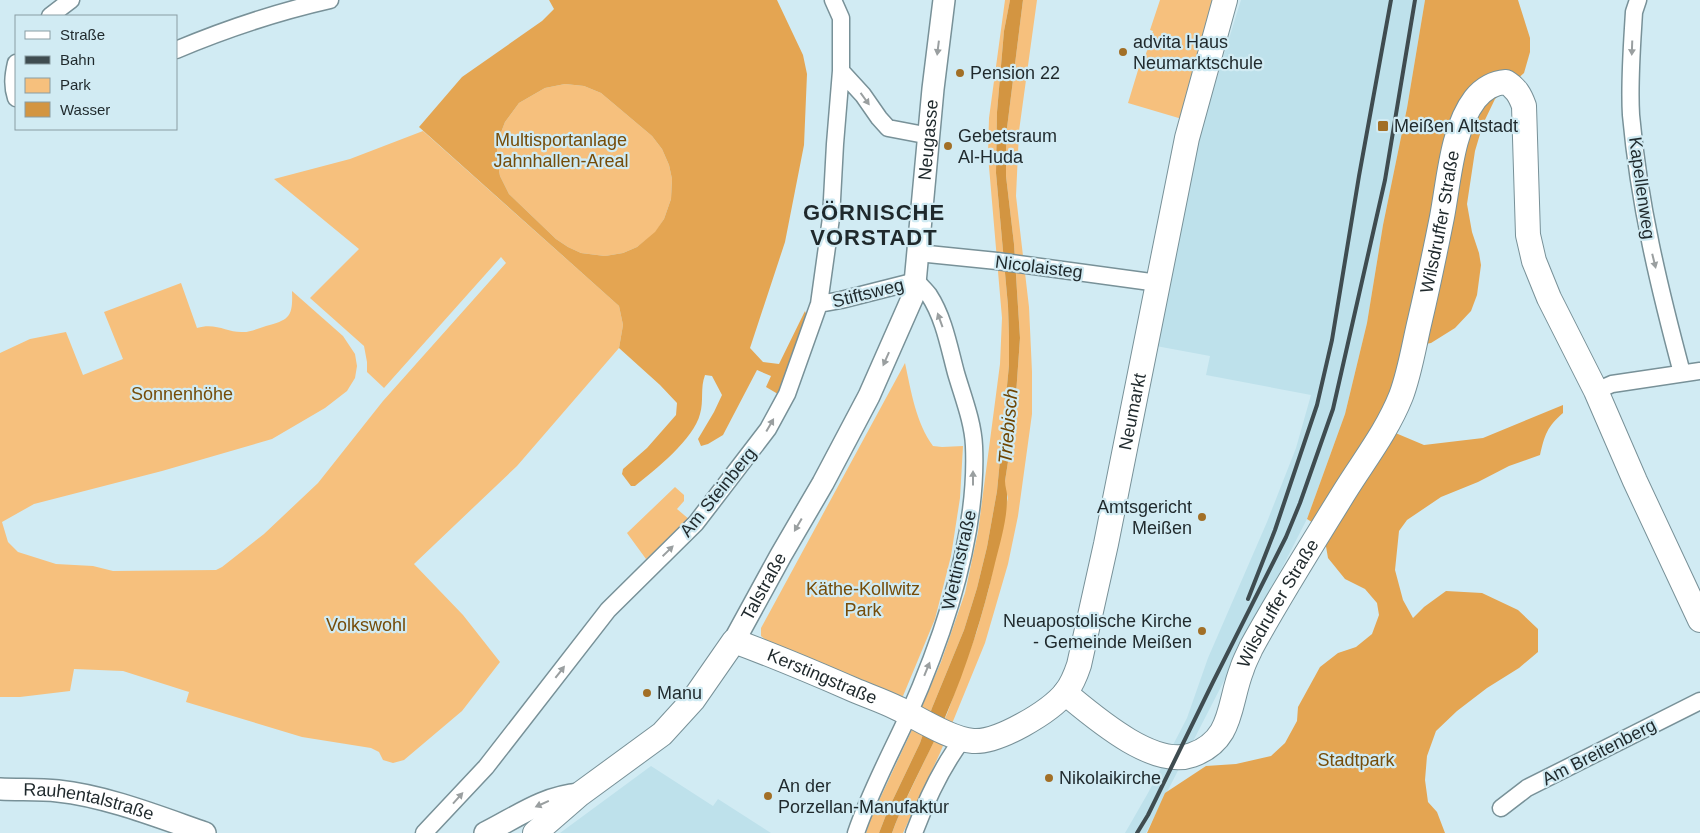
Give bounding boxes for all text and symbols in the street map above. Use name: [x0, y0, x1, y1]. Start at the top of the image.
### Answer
legend: [15, 15, 178, 130]
text: Straße: [60, 26, 105, 43]
place label: advita Haus Neumarktschule: [1133, 32, 1263, 73]
one-way arrow: [1628, 40, 1636, 56]
one-way arrow: [934, 41, 942, 57]
marker: advita Haus Neumarktschule: [1117, 46, 1129, 58]
text: Bahn: [60, 51, 95, 68]
place label: Pension 22: [970, 63, 1060, 83]
marker: Pension 22: [954, 67, 966, 79]
text: Park: [60, 76, 91, 93]
one-way arrow: [860, 92, 870, 106]
street label: Neugasse: [915, 99, 942, 181]
text: Wasser: [60, 101, 110, 118]
place label: Meißen Altstadt: [1394, 116, 1518, 136]
marker: Meißen Altstadt: [1376, 119, 1390, 133]
place label: Gebetsraum Al-Huda: [958, 126, 1057, 167]
park label: Multisportanlage Jahnhallen-Areal: [493, 130, 629, 171]
street label: Kapellenweg: [1625, 136, 1659, 240]
marker: Gebetsraum Al-Huda: [942, 140, 954, 152]
street label: Wilsdruffer Straße: [1416, 149, 1463, 295]
district label: GÖRNISCHE VORSTADT: [803, 200, 945, 250]
street label: Nicolaisteg: [994, 252, 1084, 282]
one-way arrow: [1650, 254, 1658, 269]
street label: Stiftsweg: [830, 274, 906, 312]
one-way arrow: [936, 313, 943, 328]
one-way arrow: [882, 352, 890, 366]
street label: Neumarkt: [1115, 371, 1150, 452]
park label: Sonnenhöhe: [131, 384, 233, 404]
water label: Triebisch: [994, 387, 1022, 465]
one-way arrow: [766, 418, 775, 431]
street label: Am Steinberg: [676, 443, 760, 541]
one-way arrow: [969, 470, 977, 486]
place label: Amtsgericht Meißen: [1097, 497, 1192, 538]
street label: Wettinstraße: [938, 508, 980, 612]
marker: Amtsgericht Meißen: [1196, 511, 1208, 523]
one-way arrow: [794, 519, 803, 532]
street label: Wilsdruffer Straße: [1233, 536, 1323, 671]
one-way arrow: [662, 545, 674, 557]
street label: Talstraße: [737, 549, 790, 624]
park label: Käthe-Kollwitz Park: [806, 579, 920, 620]
place label: Neuapostolische Kirche - Gemeinde Meißen: [1003, 611, 1192, 652]
park label: Volkswohl: [326, 615, 406, 635]
marker: Neuapostolische Kirche - Gemeinde Meißen: [1196, 625, 1208, 637]
street label: Kerstingstraße: [764, 645, 880, 708]
one-way arrow: [923, 661, 931, 676]
one-way arrow: [555, 665, 565, 678]
place label: Manu: [657, 683, 702, 703]
marker: Manu: [641, 687, 653, 699]
street label: Am Breitenberg: [1539, 715, 1659, 789]
park label: Stadtpark: [1317, 750, 1396, 770]
place label: Nikolaikirche: [1059, 768, 1161, 788]
marker: Nikolaikirche: [1043, 772, 1055, 784]
place label: An der Porzellan-Manufaktur: [778, 776, 949, 817]
street label: Rauhentalstraße: [23, 780, 157, 824]
marker: An der Porzellan-Manufaktur: [762, 790, 774, 802]
one-way arrow: [452, 793, 464, 805]
one-way arrow: [534, 799, 549, 808]

